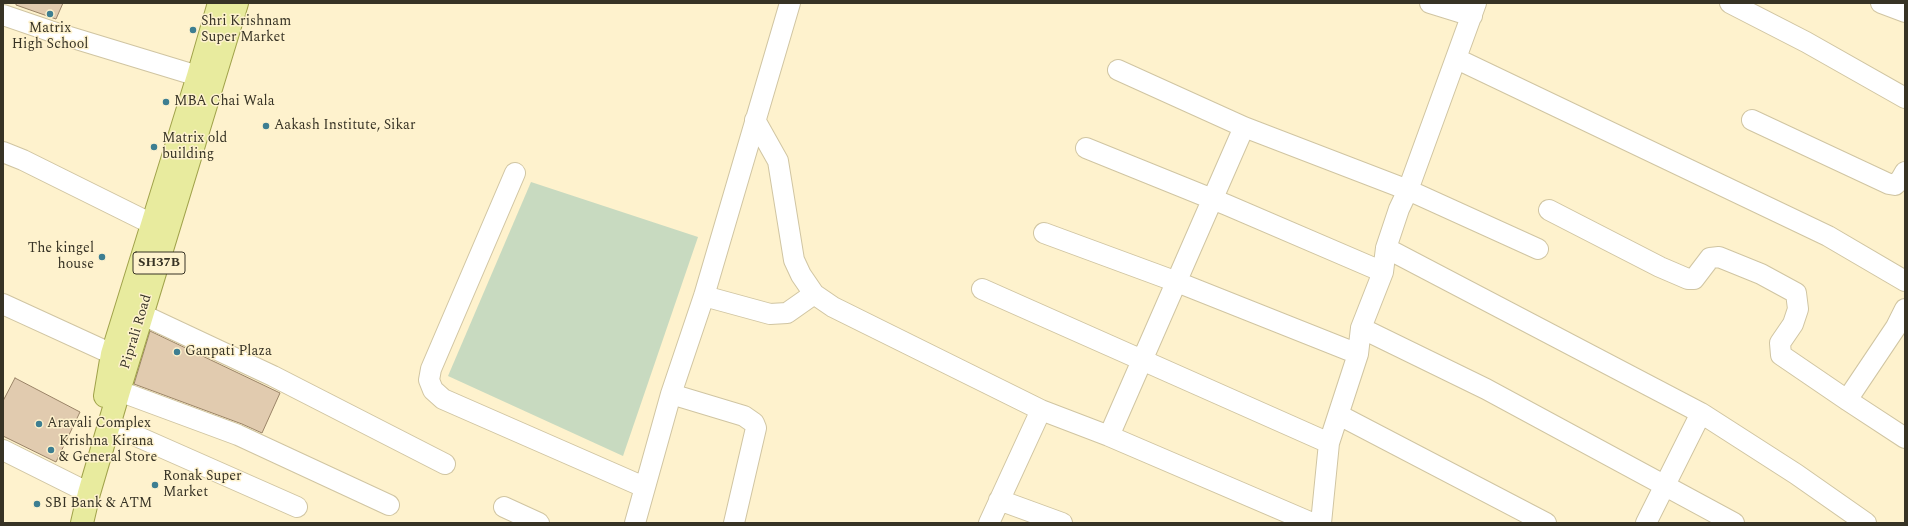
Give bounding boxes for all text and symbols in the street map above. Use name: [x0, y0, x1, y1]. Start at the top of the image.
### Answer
marker: Matrix High School: [45, 9, 55, 19]
place label: Shri Krishnam Super Market: [201, 14, 291, 46]
place label: Matrix High School: [12, 21, 88, 54]
marker: Shri Krishnam Super Market: [188, 25, 198, 35]
place label: MBA Chai Wala: [174, 94, 275, 110]
marker: MBA Chai Wala: [161, 97, 171, 107]
place label: Aakash Institute, Sikar: [274, 118, 415, 134]
marker: Aakash Institute, Sikar: [261, 121, 271, 131]
place label: Matrix old building: [162, 131, 227, 164]
marker: Matrix old building: [149, 142, 159, 152]
place label: The kingel house: [28, 241, 94, 274]
marker: The kingel house: [97, 252, 107, 262]
road number: SH37B: [133, 252, 185, 274]
street label: Piprali Road: [118, 293, 156, 371]
place label: Ganpati Plaza: [185, 344, 272, 360]
marker: Ganpati Plaza: [172, 347, 182, 357]
place label: Aravali Complex: [47, 416, 151, 432]
marker: Aravali Complex: [34, 419, 44, 429]
place label: Krishna Kirana & General Store: [59, 434, 157, 466]
marker: Krishna Kirana & General Store: [46, 445, 56, 455]
place label: Ronak Super Market: [163, 469, 242, 502]
marker: Ronak Super Market: [150, 480, 160, 490]
place label: SBI Bank & ATM: [45, 496, 152, 512]
marker: SBI Bank & ATM: [32, 499, 42, 509]

